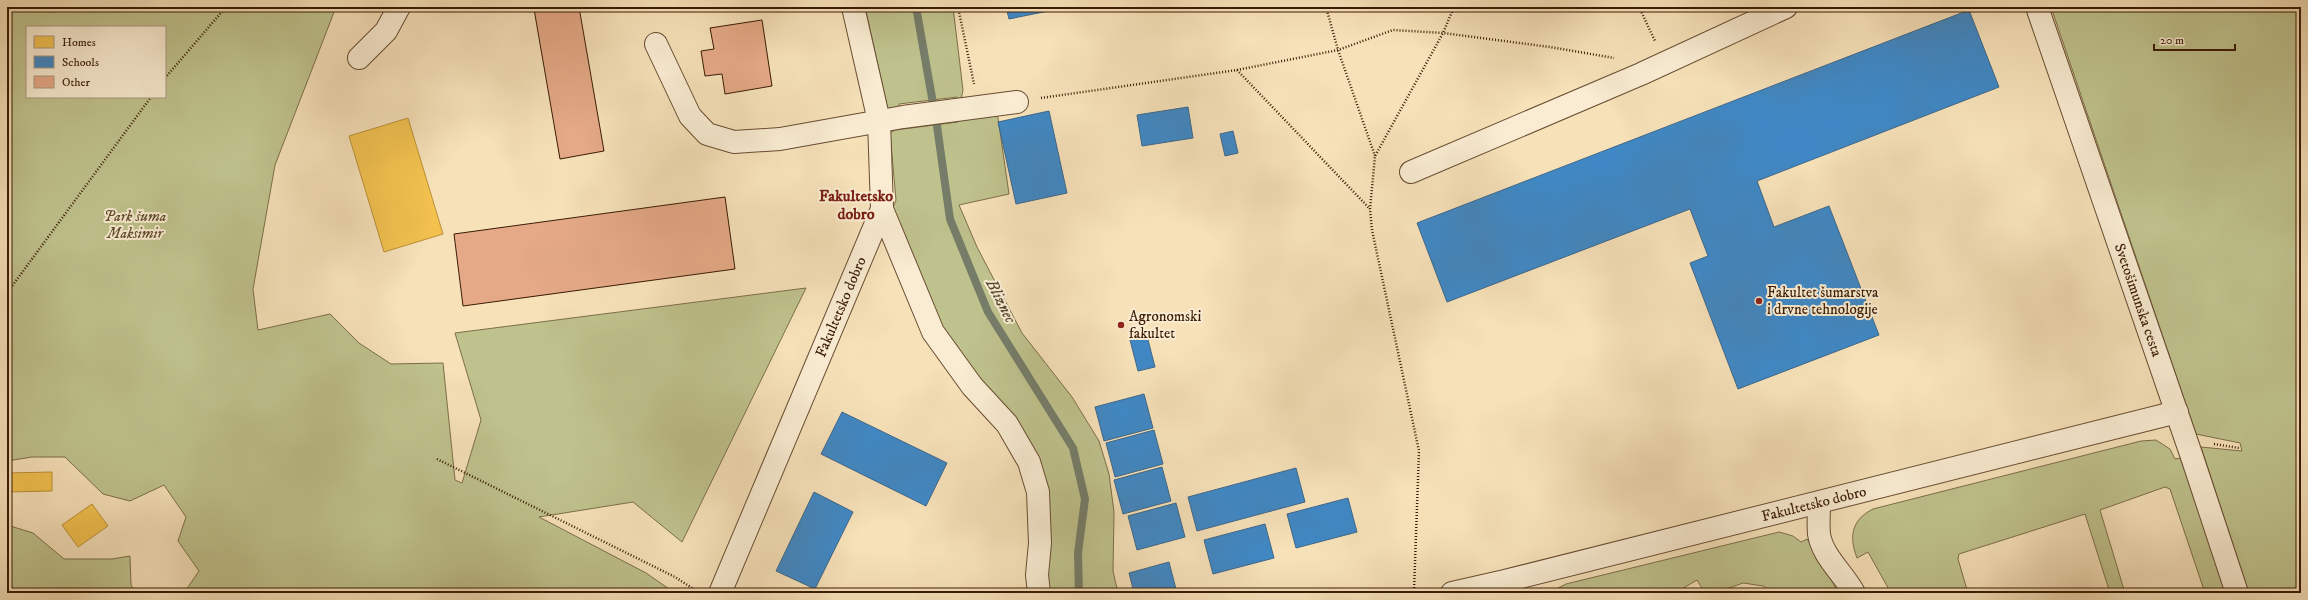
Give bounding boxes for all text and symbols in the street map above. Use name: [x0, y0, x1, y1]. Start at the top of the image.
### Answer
legend: [26, 26, 166, 98]
scale bar: [2154, 26, 2235, 52]
text: 20 m: [2160, 33, 2184, 48]
text: Homes: [62, 35, 96, 50]
text: Schools: [62, 55, 99, 70]
text: Other: [62, 75, 91, 90]
district label: Fakultetsko dobro: [819, 186, 893, 224]
park label: Park šuma Maksimir: [104, 207, 166, 243]
street label: Svetošimunska cesta: [2110, 241, 2166, 360]
street label: Fakultetsko dobro: [811, 254, 871, 360]
water label: Bliznec: [981, 275, 1021, 328]
place label: Fakultet šumarstva i drvne tehnologije: [1767, 283, 1879, 319]
marker: Fakultet šumarstva i drvne tehnologije: [1754, 296, 1764, 306]
place label: Agronomski fakultet: [1129, 307, 1202, 343]
marker: Agronomski fakultet: [1116, 320, 1126, 330]
street label: Fakultetsko dobro: [1760, 482, 1868, 526]

